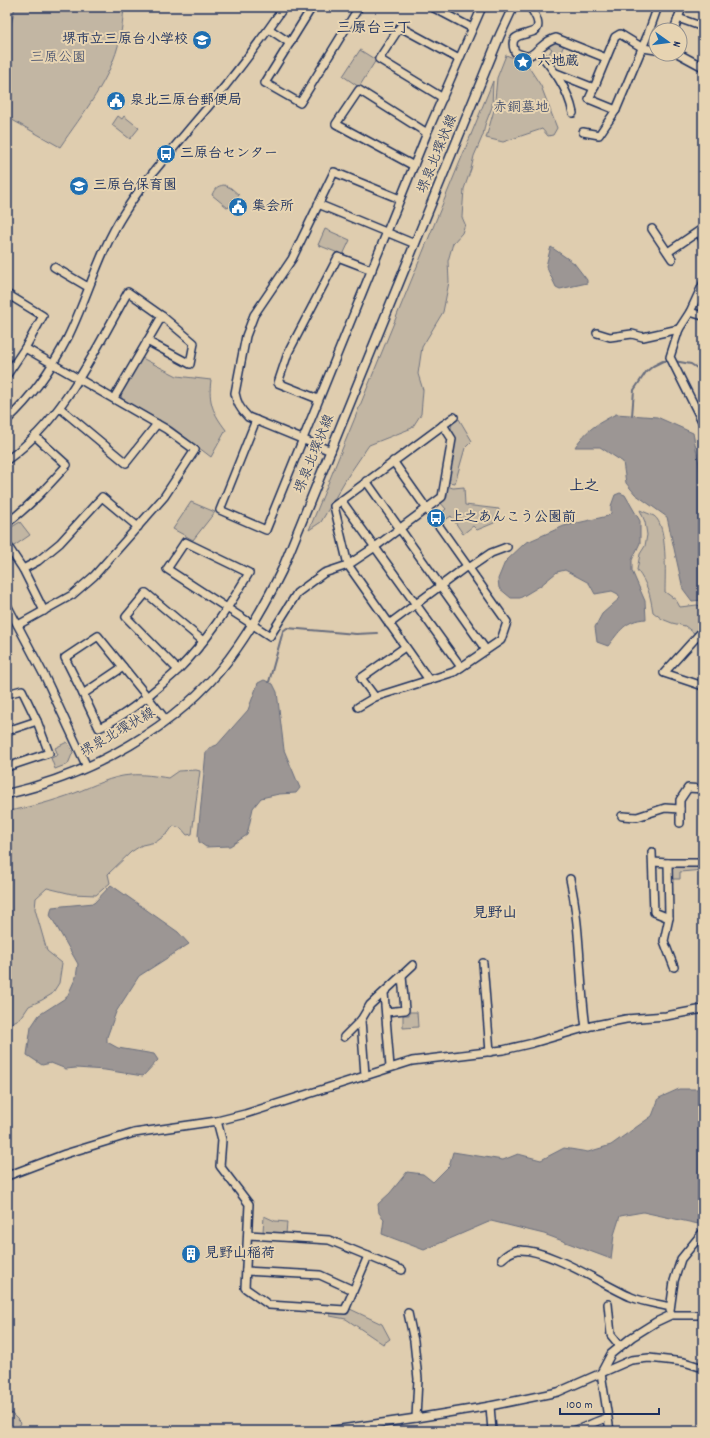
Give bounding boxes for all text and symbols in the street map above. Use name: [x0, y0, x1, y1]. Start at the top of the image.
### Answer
district label: 三原台三丁: [336, 18, 412, 40]
north arrow: [648, 22, 688, 62]
school or university icon: 堺市立三原台小学校: [191, 29, 213, 51]
place label: 堺市立三原台小学校: [62, 30, 188, 50]
text: N: [667, 39, 684, 49]
park label: 三原公園: [30, 48, 86, 68]
place icon: 六地蔵: [512, 51, 534, 73]
place label: 六地蔵: [537, 52, 579, 72]
public building icon: 泉北三原台郵便局: [105, 90, 127, 112]
place label: 泉北三原台郵便局: [130, 91, 242, 111]
park label: 赤銅墓地: [493, 98, 549, 118]
street label: 堺泉北環状線: [413, 111, 463, 197]
bus stop icon: 三原台センター: [155, 143, 177, 165]
place label: 三原台センター: [180, 144, 278, 164]
school or university icon: 三原台保育園: [68, 175, 90, 197]
place label: 三原台保育園: [93, 176, 177, 196]
public building icon: 集会所: [227, 196, 249, 218]
place label: 集会所: [252, 197, 294, 217]
street label: 堺泉北環状線: [290, 411, 340, 497]
district label: 上之: [569, 476, 599, 498]
bus stop icon: 上之あんこう公園前: [425, 507, 447, 529]
place label: 上之あんこう公園前: [450, 508, 576, 528]
street label: 堺泉北環状線: [77, 703, 159, 763]
district label: 見野山: [472, 903, 518, 925]
building icon: 見野山稲荷: [180, 1243, 202, 1265]
place label: 見野山稲荷: [205, 1244, 275, 1264]
scale bar: [560, 1390, 659, 1416]
text: 100 m: [566, 1397, 593, 1414]

